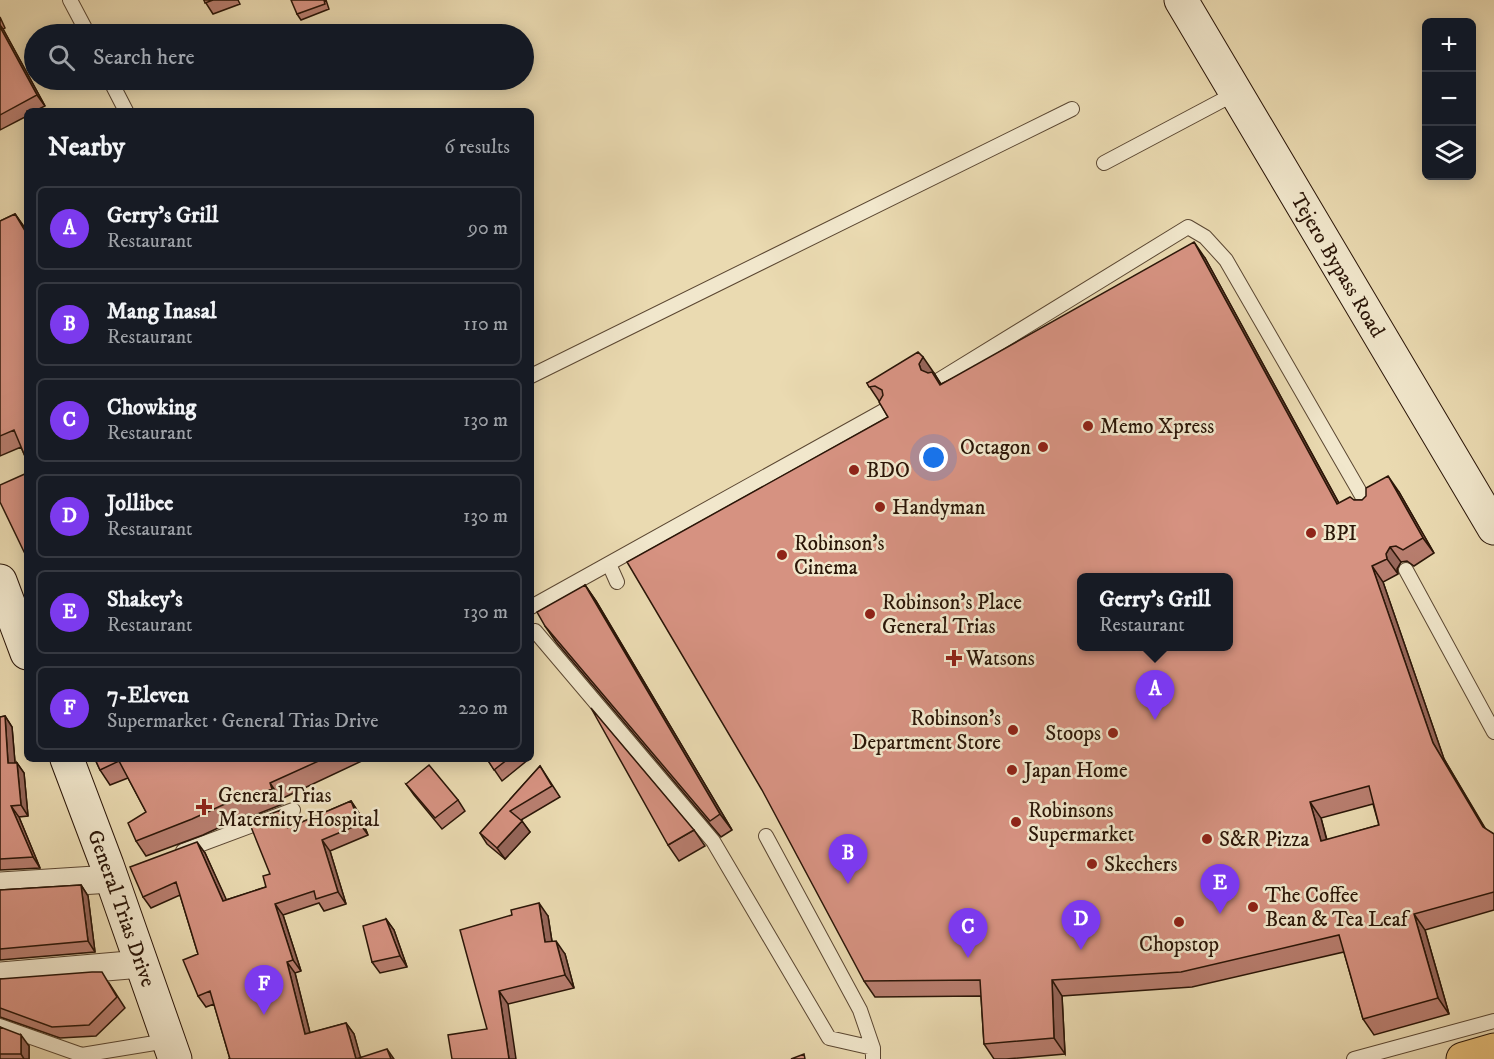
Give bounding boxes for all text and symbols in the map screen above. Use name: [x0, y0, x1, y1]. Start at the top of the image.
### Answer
map controls: [1422, 18, 1476, 180]
button: +: [1422, 18, 1476, 72]
search box: [24, 24, 534, 90]
icon: search: [45, 41, 78, 74]
text: Search here: [93, 44, 195, 71]
button: −: [1422, 72, 1476, 126]
button: layers: [1422, 126, 1476, 180]
text: Nearby: [48, 131, 125, 164]
text: 6 results: [444, 135, 510, 160]
street label: Tejero Bypass Road: [1284, 188, 1390, 343]
text: Gerry's Grill: [107, 202, 218, 229]
text: A: [63, 216, 76, 241]
text: 90 m: [468, 216, 508, 241]
text: Restaurant: [107, 229, 192, 254]
text: Mang Inasal: [107, 298, 217, 325]
text: B: [63, 312, 76, 337]
text: 110 m: [463, 312, 508, 337]
text: Restaurant: [107, 325, 192, 350]
text: Chowking: [107, 394, 196, 421]
text: C: [63, 408, 76, 433]
text: 130 m: [463, 408, 508, 433]
place label: Memo Xpress: [1100, 414, 1214, 440]
marker: Memo Xpress: [1081, 419, 1095, 433]
text: Restaurant: [107, 421, 192, 446]
place label: Octagon: [960, 435, 1031, 461]
marker: Octagon: [1036, 440, 1050, 454]
your location: [919, 443, 948, 472]
place label: BDO: [866, 458, 910, 484]
marker: BDO: [847, 463, 861, 477]
text: Jollibee: [107, 490, 173, 517]
place label: Handyman: [892, 495, 985, 521]
marker: Handyman: [873, 500, 887, 514]
text: D: [62, 504, 77, 529]
text: 130 m: [463, 504, 508, 529]
text: Restaurant: [107, 517, 192, 542]
place label: BPI: [1323, 521, 1357, 547]
marker: BPI: [1304, 526, 1318, 540]
place label: Robinson's Cinema: [794, 531, 884, 581]
marker: Robinson's Cinema: [775, 548, 789, 562]
popup: [1077, 573, 1233, 651]
text: Shakey's: [107, 586, 183, 613]
text: Gerry's Grill: [1099, 586, 1211, 613]
place label: Robinson's Place General Trias: [882, 590, 1022, 640]
text: E: [62, 600, 77, 625]
text: 130 m: [463, 600, 508, 625]
marker: Robinson's Place General Trias: [863, 607, 877, 621]
text: Restaurant: [107, 613, 192, 638]
text: Restaurant: [1099, 613, 1185, 638]
place label: Watsons: [965, 646, 1035, 672]
marker: Watsons: [947, 651, 961, 665]
pin: A: [1136, 670, 1174, 720]
text: 7-Eleven: [107, 682, 189, 709]
text: F: [63, 696, 76, 721]
text: 220 m: [458, 696, 508, 721]
place label: Robinson's Department Store: [852, 706, 1001, 756]
text: Supermarket · General Trias Drive: [107, 709, 378, 734]
place label: Stoops: [1045, 721, 1101, 747]
marker: Robinson's Department Store: [1006, 723, 1020, 737]
marker: Stoops: [1106, 726, 1120, 740]
place label: Japan Home: [1022, 758, 1128, 784]
marker: Japan Home: [1005, 763, 1019, 777]
place label: General Trias Maternity Hospital: [218, 783, 380, 833]
marker: General Trias Maternity Hospital: [195, 798, 213, 816]
place label: Robinsons Supermarket: [1028, 798, 1135, 848]
marker: Robinsons Supermarket: [1009, 815, 1023, 829]
street label: General Trias Drive: [81, 826, 161, 991]
place label: S&R Pizza: [1219, 827, 1309, 853]
marker: S&R Pizza: [1200, 832, 1214, 846]
pin: B: [828, 834, 868, 884]
place label: Skechers: [1104, 852, 1177, 878]
marker: Skechers: [1085, 857, 1099, 871]
pin: E: [1200, 864, 1240, 914]
place label: The Coffee Bean & Tea Leaf: [1265, 883, 1411, 933]
pin: D: [1062, 900, 1100, 950]
marker: The Coffee Bean & Tea Leaf: [1246, 900, 1260, 914]
pin: C: [948, 908, 988, 958]
marker: Chopstop: [1172, 915, 1186, 929]
place label: Chopstop: [1139, 932, 1219, 958]
pin: F: [244, 966, 284, 1015]

